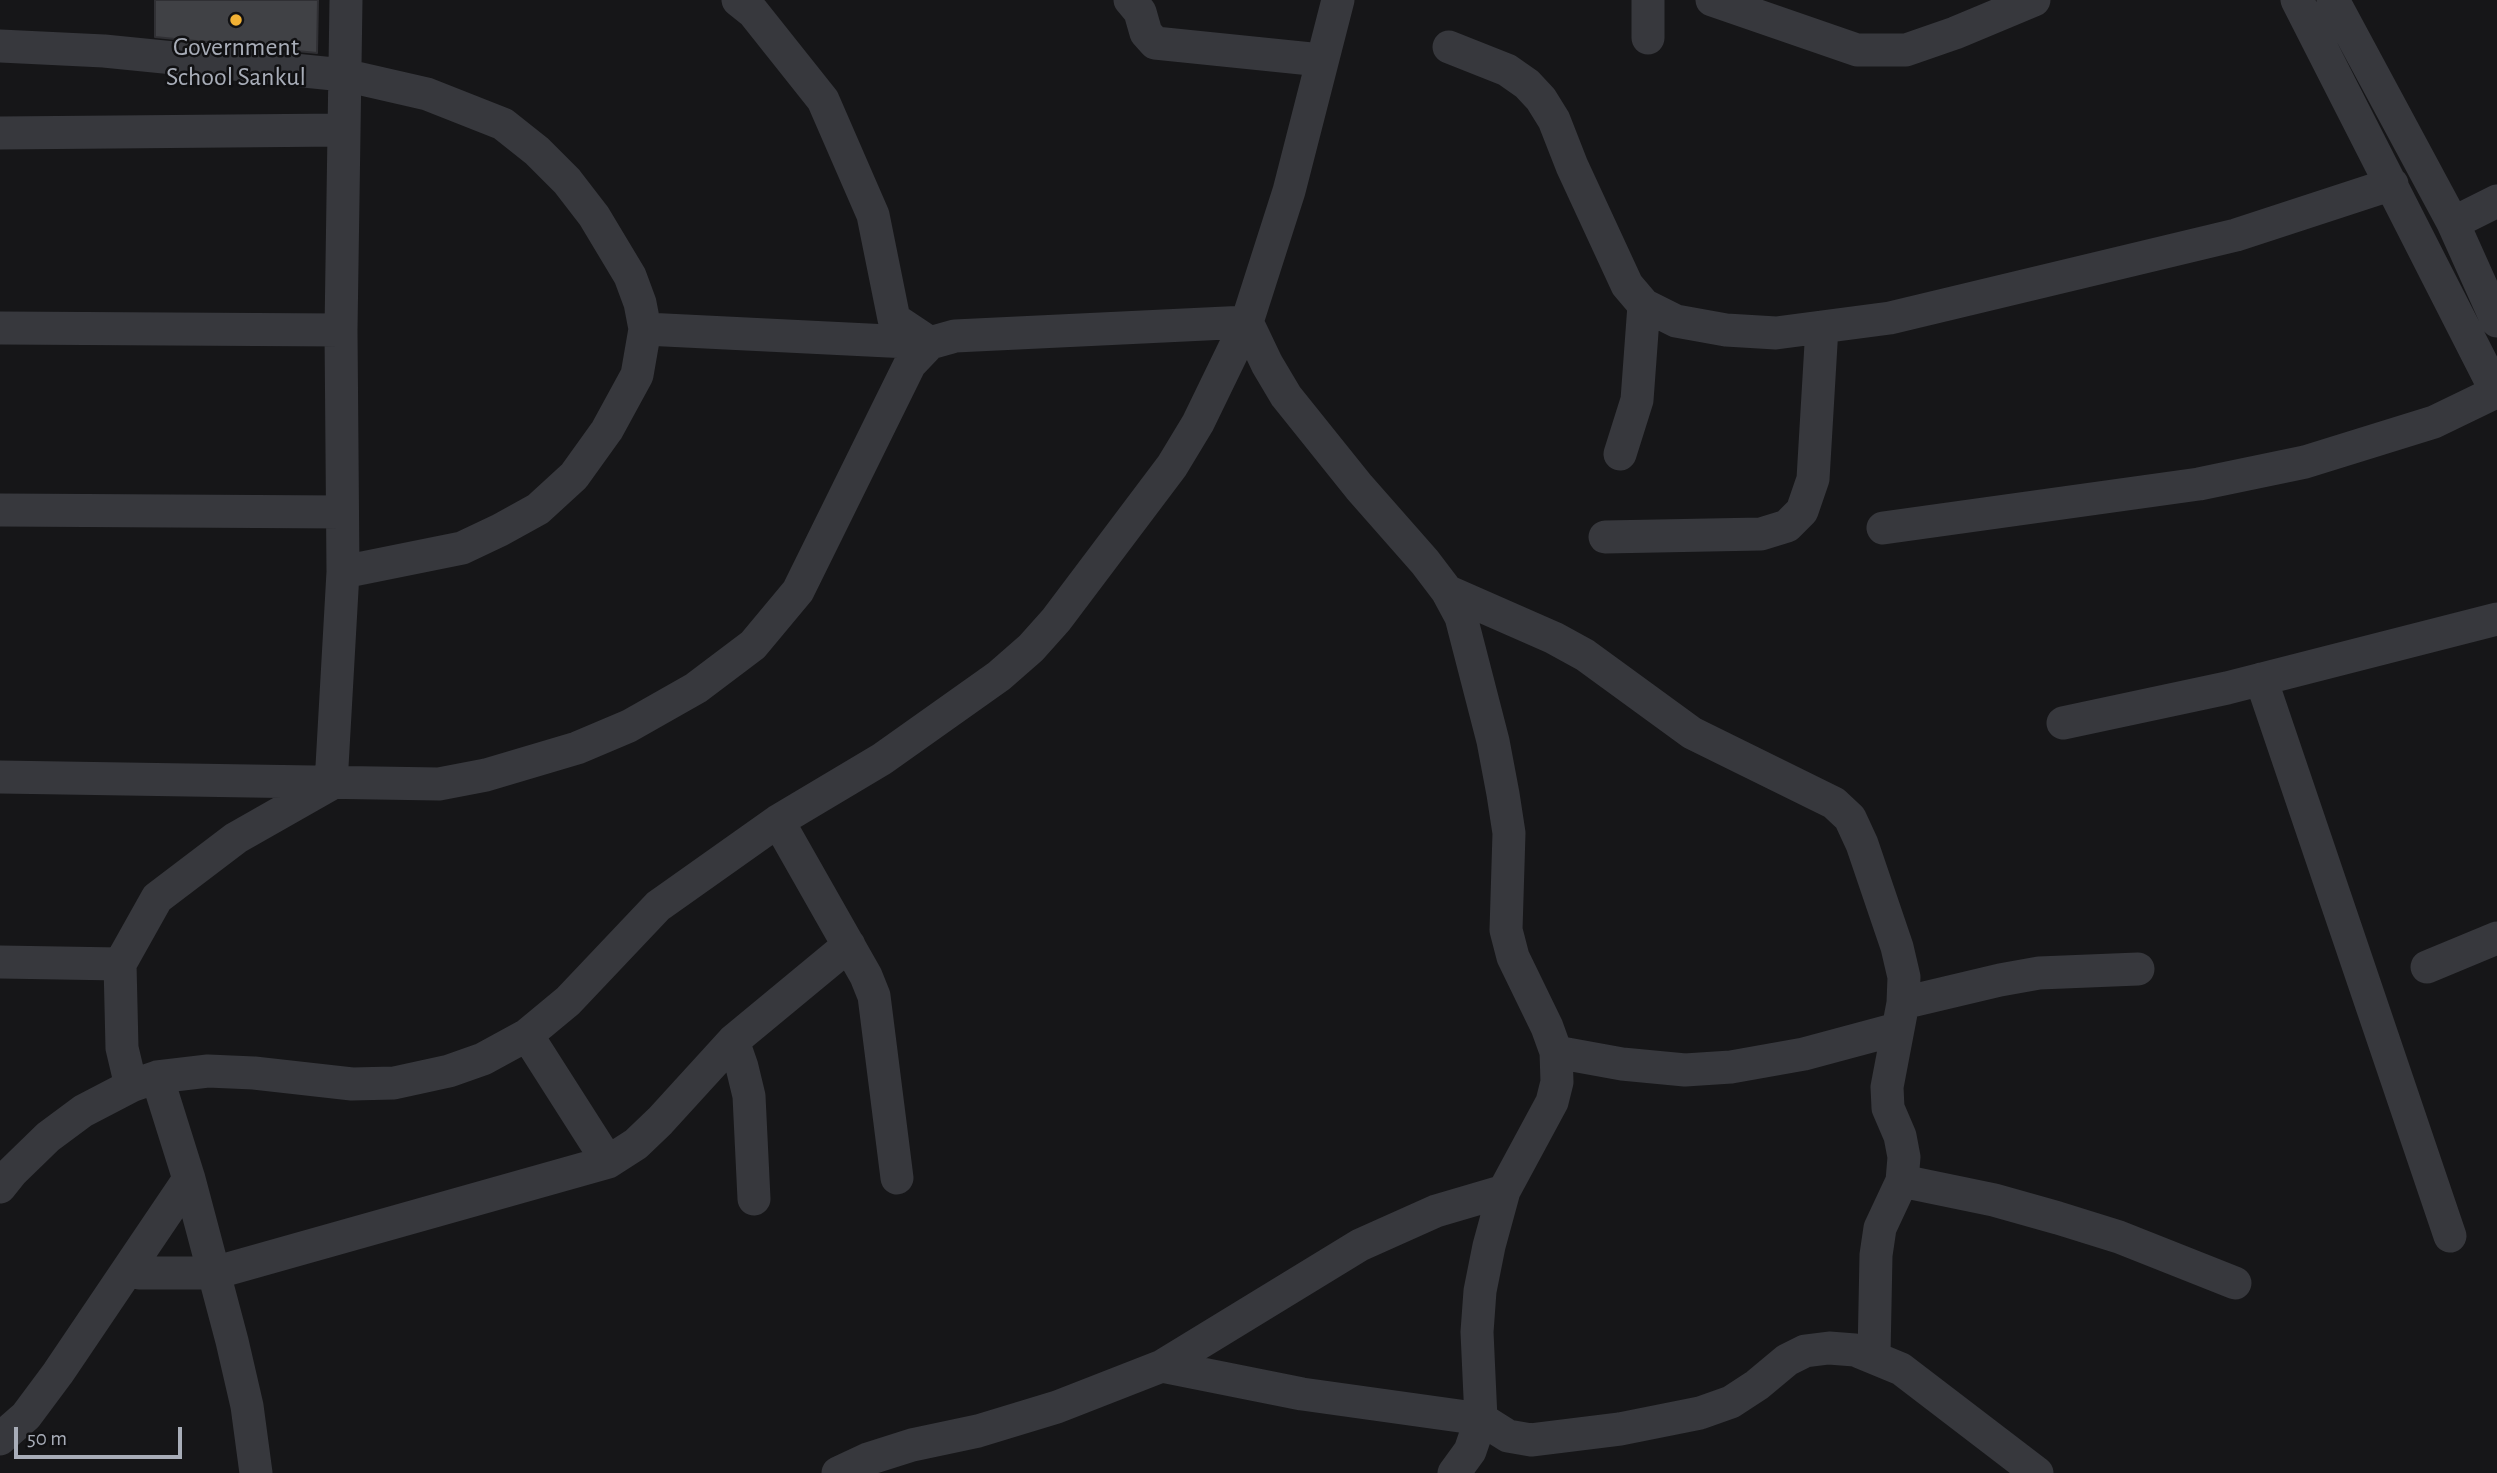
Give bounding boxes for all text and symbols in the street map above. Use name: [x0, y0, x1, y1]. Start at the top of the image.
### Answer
marker: Government School Sankul: [228, 12, 244, 28]
place label: Government School Sankul: [166, 31, 306, 92]
scale bar: [18, 1414, 186, 1458]
text: 50 m: [27, 1428, 67, 1449]

